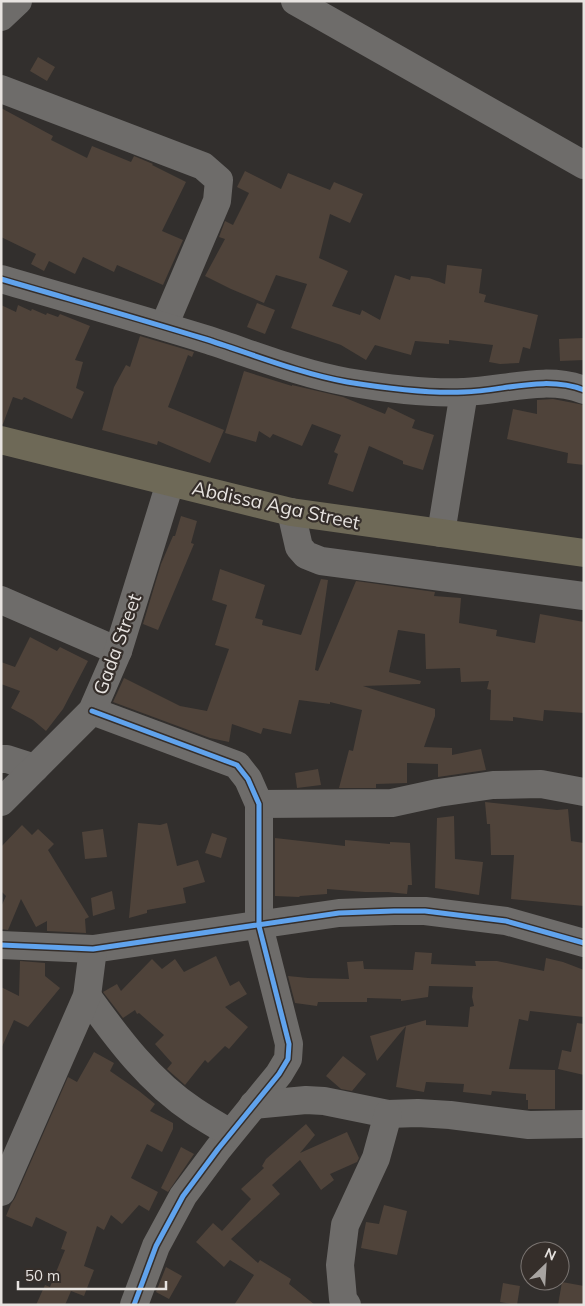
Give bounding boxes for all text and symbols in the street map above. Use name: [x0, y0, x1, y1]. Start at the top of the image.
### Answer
street label: Abdissa Aga Street: [190, 476, 362, 535]
street label: Gada Street: [88, 590, 146, 698]
north arrow: [520, 1241, 570, 1291]
text: N: [542, 1244, 559, 1265]
scale bar: [18, 1258, 165, 1290]
text: 50 m: [25, 1266, 60, 1285]

